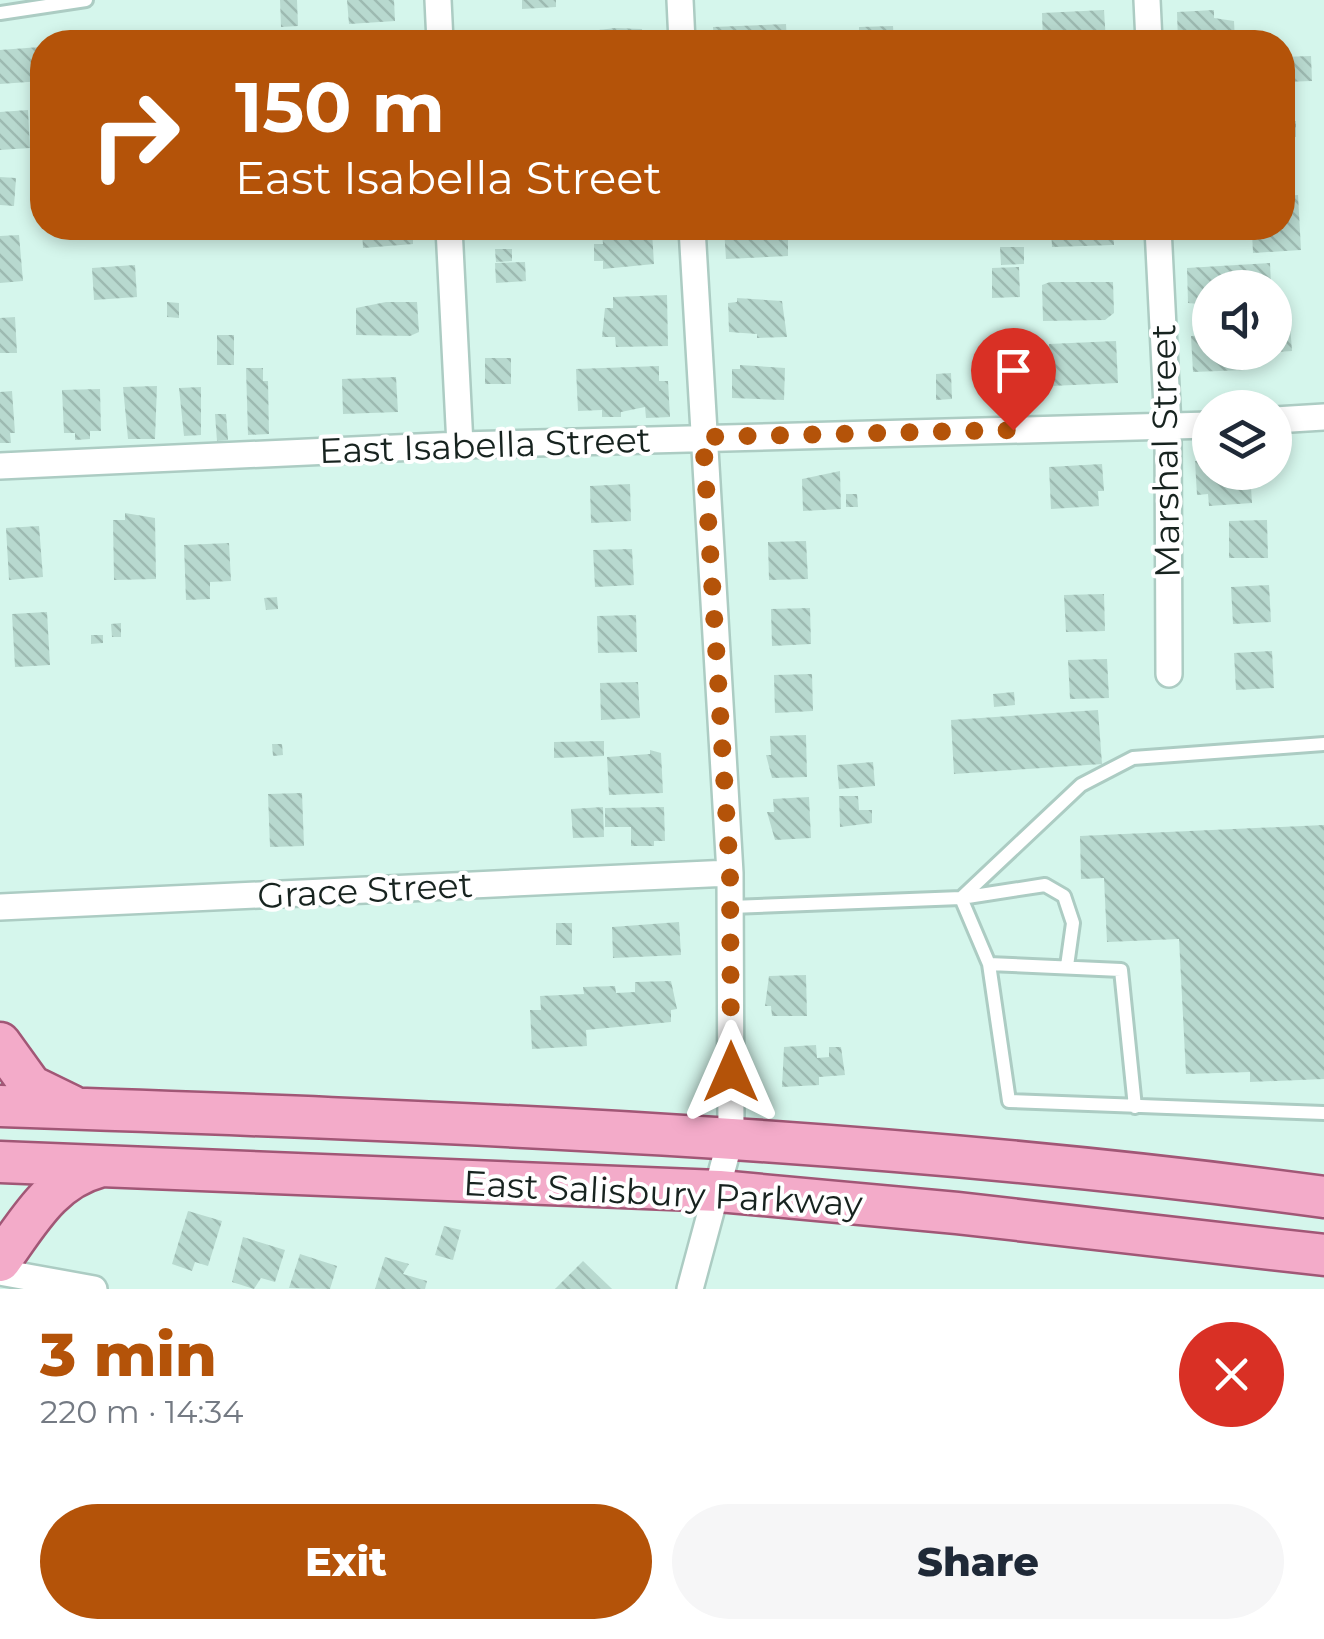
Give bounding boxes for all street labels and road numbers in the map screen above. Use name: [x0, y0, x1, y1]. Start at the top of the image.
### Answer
street label: Marshal Street: [1141, 324, 1189, 578]
street label: East Isabella Street: [318, 418, 652, 472]
street label: Grace Street: [256, 863, 474, 917]
street label: East Salisbury Parkway: [462, 1161, 864, 1225]

